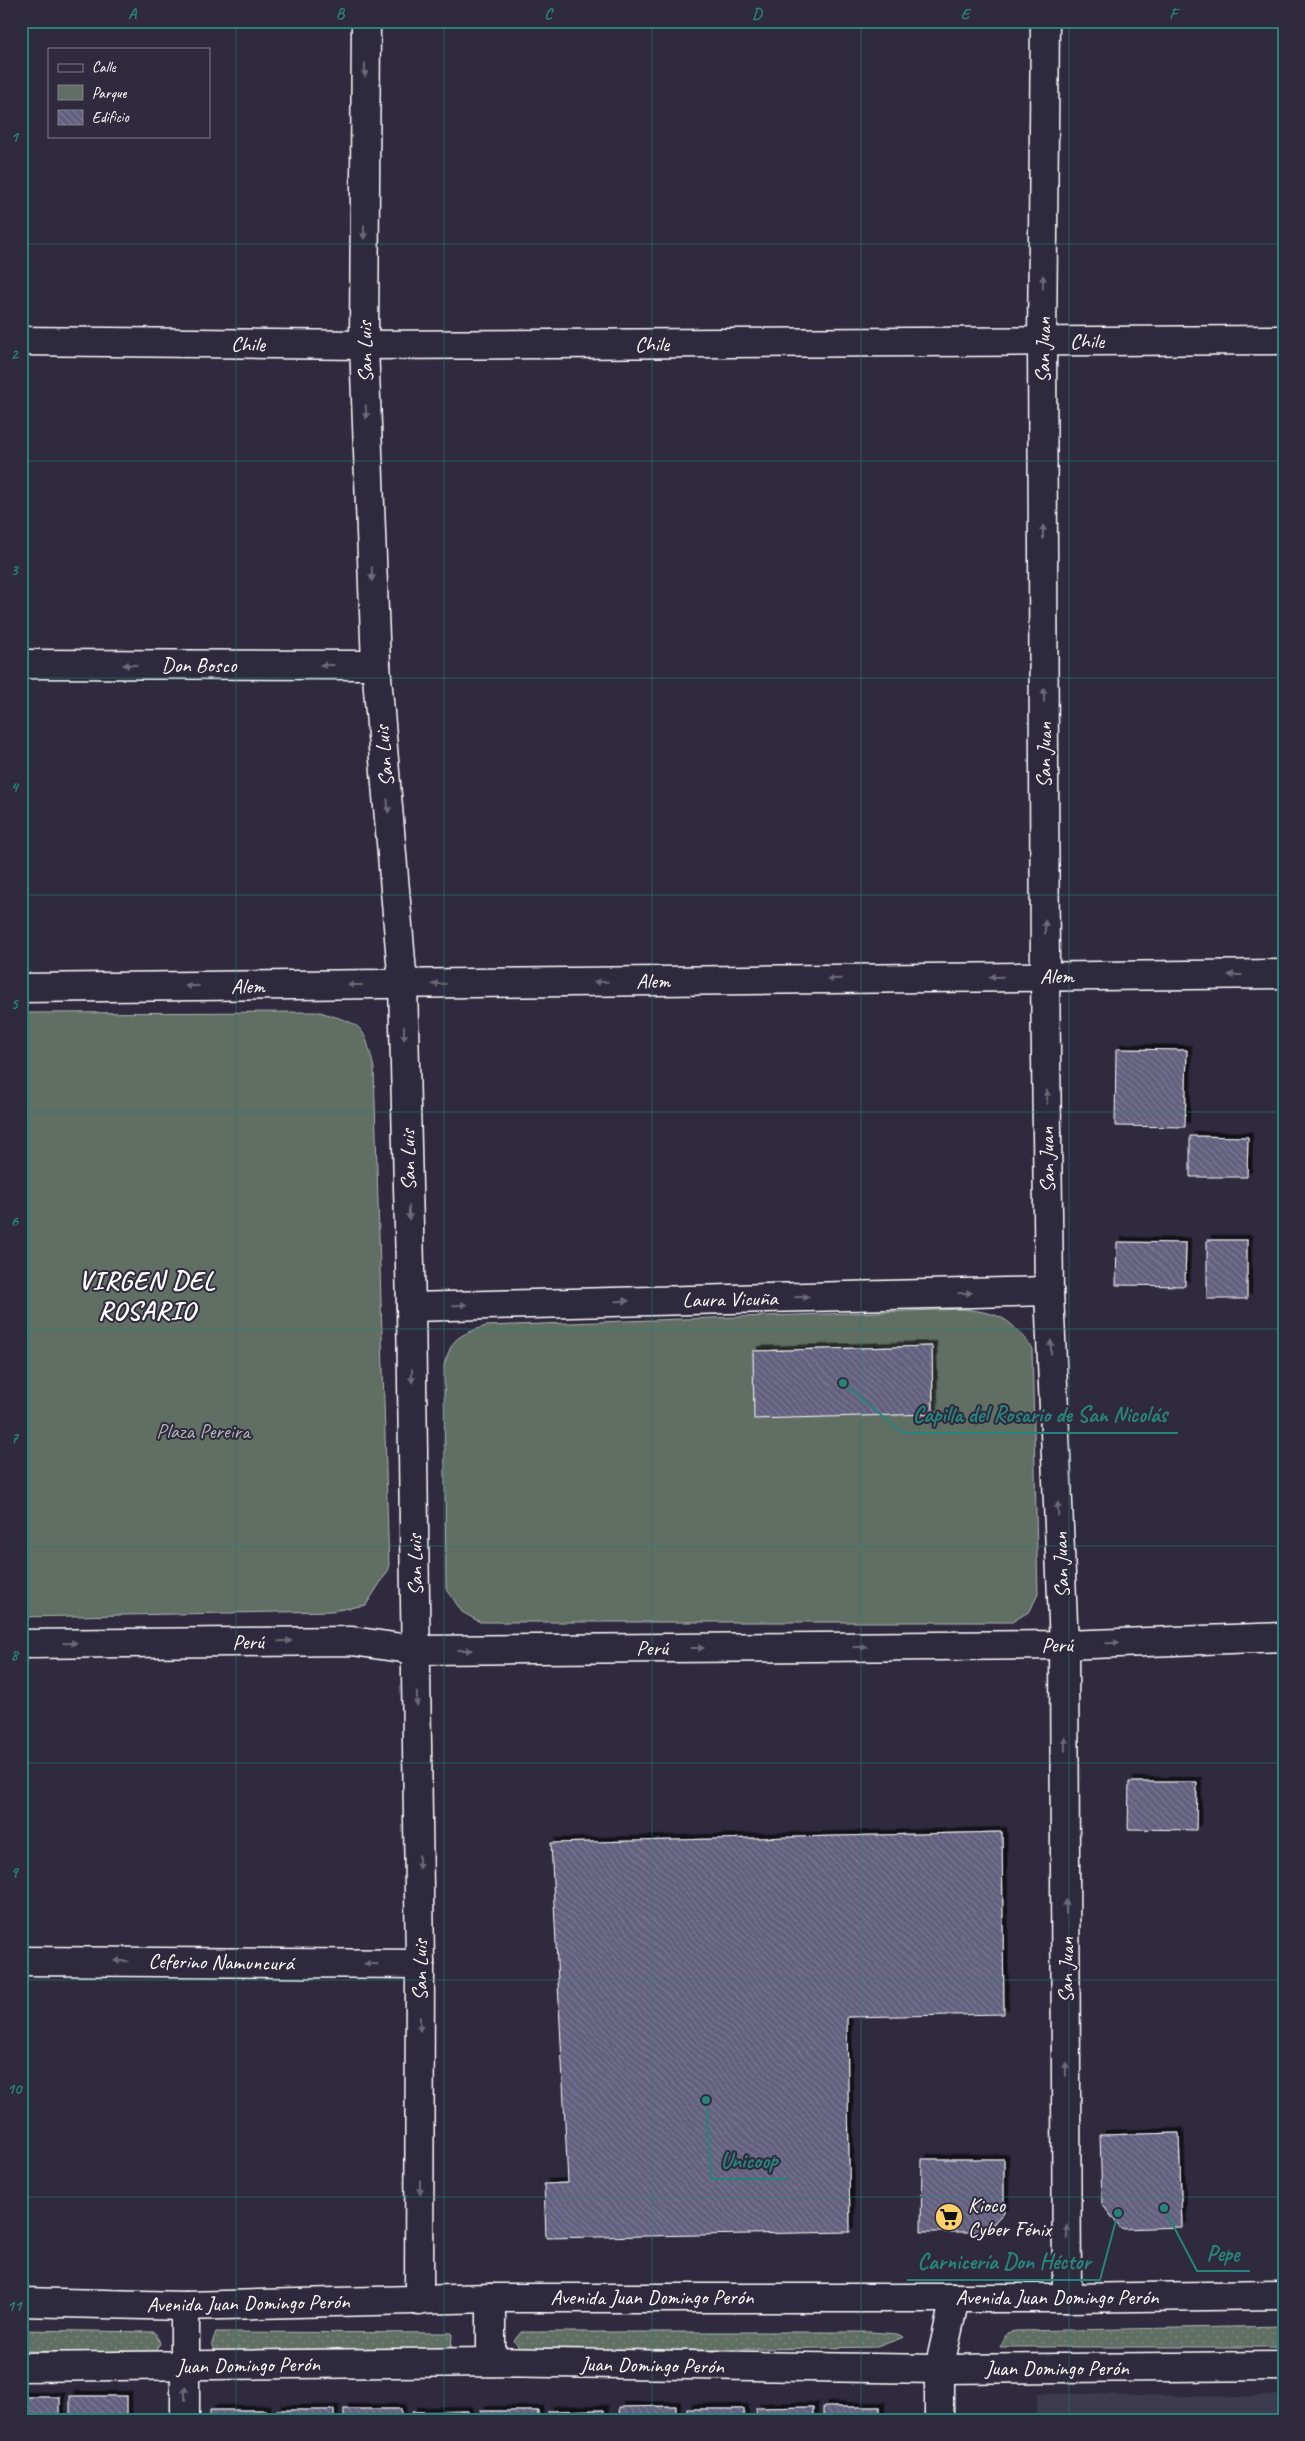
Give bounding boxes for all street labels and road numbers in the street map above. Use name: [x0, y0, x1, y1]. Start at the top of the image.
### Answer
street label: San Juan: [1030, 316, 1056, 383]
street label: San Luis: [351, 319, 379, 383]
street label: Chile: [1070, 328, 1105, 354]
street label: Chile: [231, 331, 266, 357]
street label: Chile: [635, 331, 670, 357]
street label: Don Bosco: [162, 652, 238, 678]
street label: San Juan: [1031, 721, 1057, 788]
street label: San Luis: [368, 722, 400, 788]
street label: Alem: [1040, 963, 1075, 989]
street label: Alem: [636, 968, 671, 994]
street label: Alem: [231, 973, 266, 999]
street label: San Juan: [1033, 1126, 1061, 1193]
street label: San Luis: [394, 1127, 422, 1191]
street label: Laura Vicuña: [682, 1285, 780, 1313]
street label: San Juan: [1047, 1531, 1075, 1598]
street label: San Luis: [401, 1532, 429, 1596]
street label: Perú: [232, 1629, 266, 1655]
street label: Perú: [1041, 1632, 1075, 1658]
street label: Perú: [636, 1635, 670, 1661]
street label: San Juan: [1053, 1936, 1079, 2003]
street label: San Luis: [407, 1937, 433, 2001]
street label: Ceferino Namuncurá: [148, 1948, 296, 1976]
street label: Avenida Juan Domingo Perón: [551, 2284, 754, 2310]
street label: Avenida Juan Domingo Perón: [956, 2284, 1159, 2310]
street label: Avenida Juan Domingo Perón: [146, 2288, 350, 2318]
street label: Juan Domingo Perón: [175, 2351, 320, 2379]
street label: Juan Domingo Perón: [579, 2351, 724, 2379]
street label: Juan Domingo Perón: [984, 2355, 1129, 2381]

